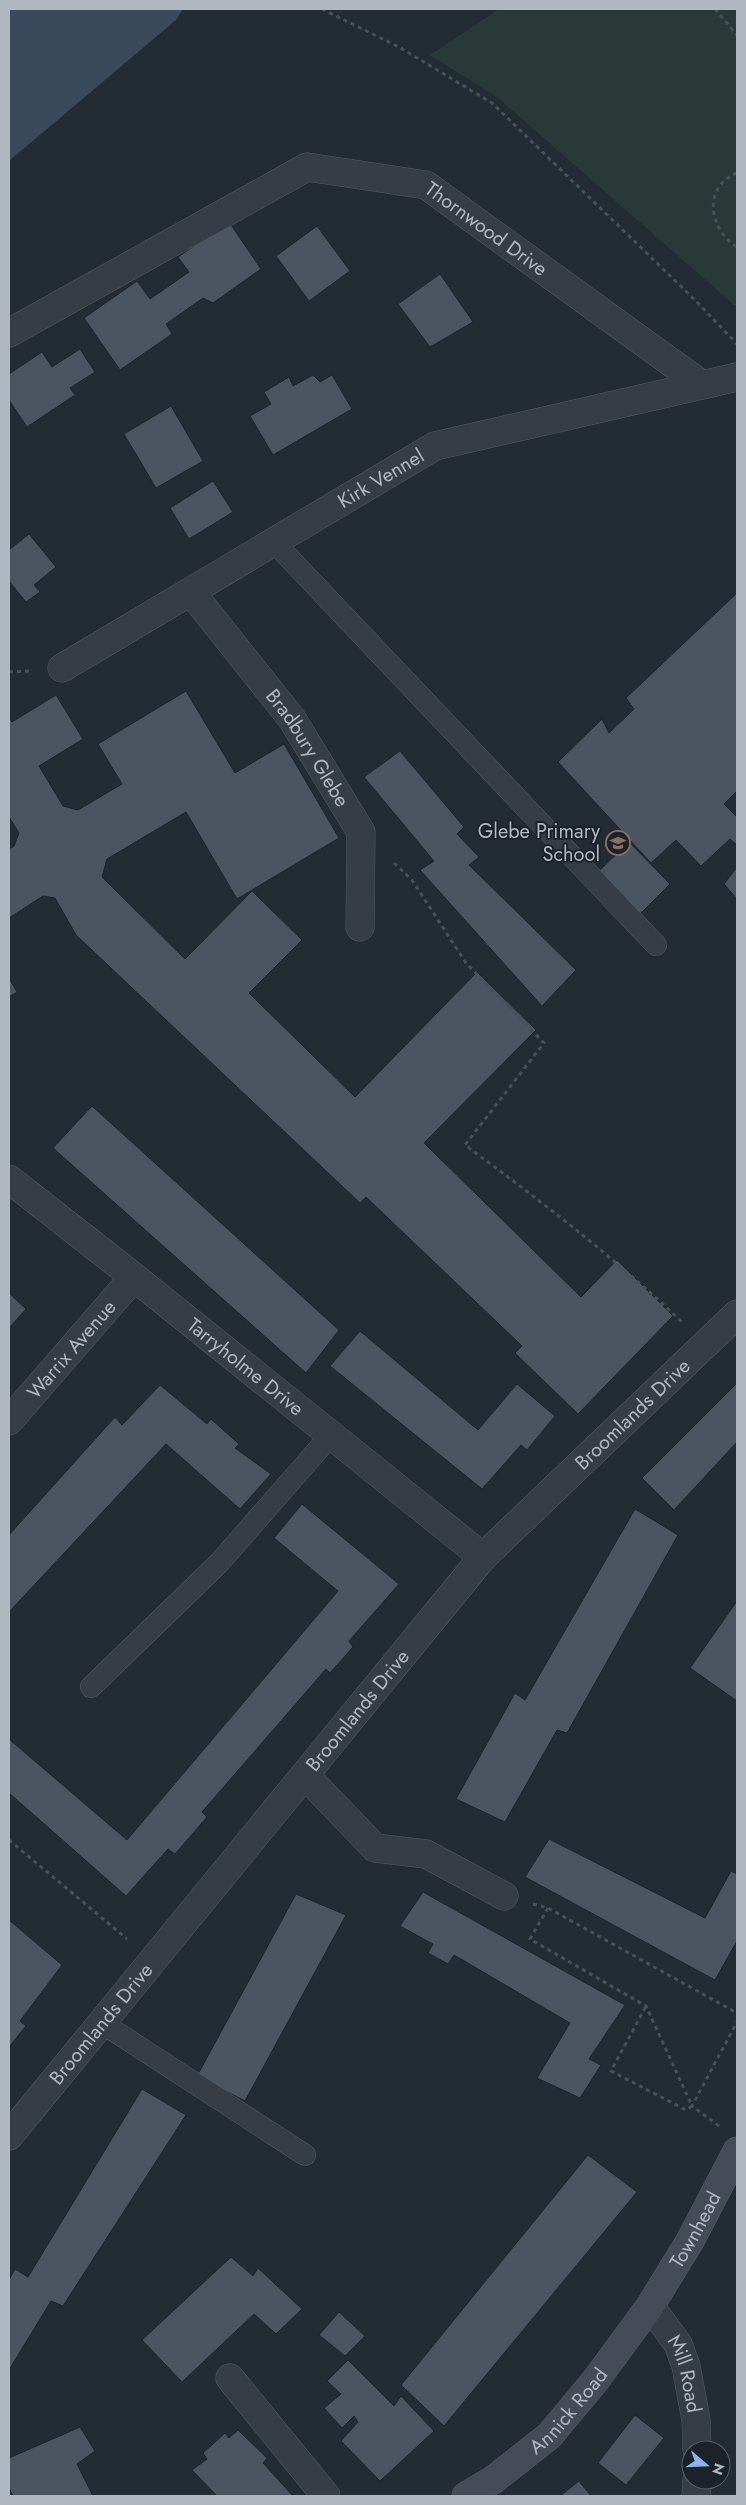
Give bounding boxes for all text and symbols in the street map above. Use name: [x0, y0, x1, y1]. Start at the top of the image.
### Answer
street label: Thornwood Drive: [419, 174, 554, 283]
street label: Kirk Vennel: [332, 441, 429, 515]
street label: Bradbury Glebe: [259, 683, 357, 812]
place label: Glebe Primary School: [478, 817, 600, 869]
school or university icon: Glebe Primary School: [605, 830, 631, 856]
street label: Warrix Avenue: [20, 1293, 123, 1405]
street label: Tarryholme Drive: [181, 1311, 310, 1423]
street label: Broomlands Drive: [568, 1352, 697, 1476]
street label: Broomlands Drive: [299, 1643, 416, 1778]
street label: Broomlands Drive: [42, 1957, 160, 2091]
street label: Townhead: [662, 2186, 728, 2274]
street label: Mill Road: [661, 2328, 709, 2415]
street label: Annick Road: [523, 2362, 614, 2461]
north arrow: [681, 2440, 731, 2490]
text: N: [707, 2461, 730, 2478]

